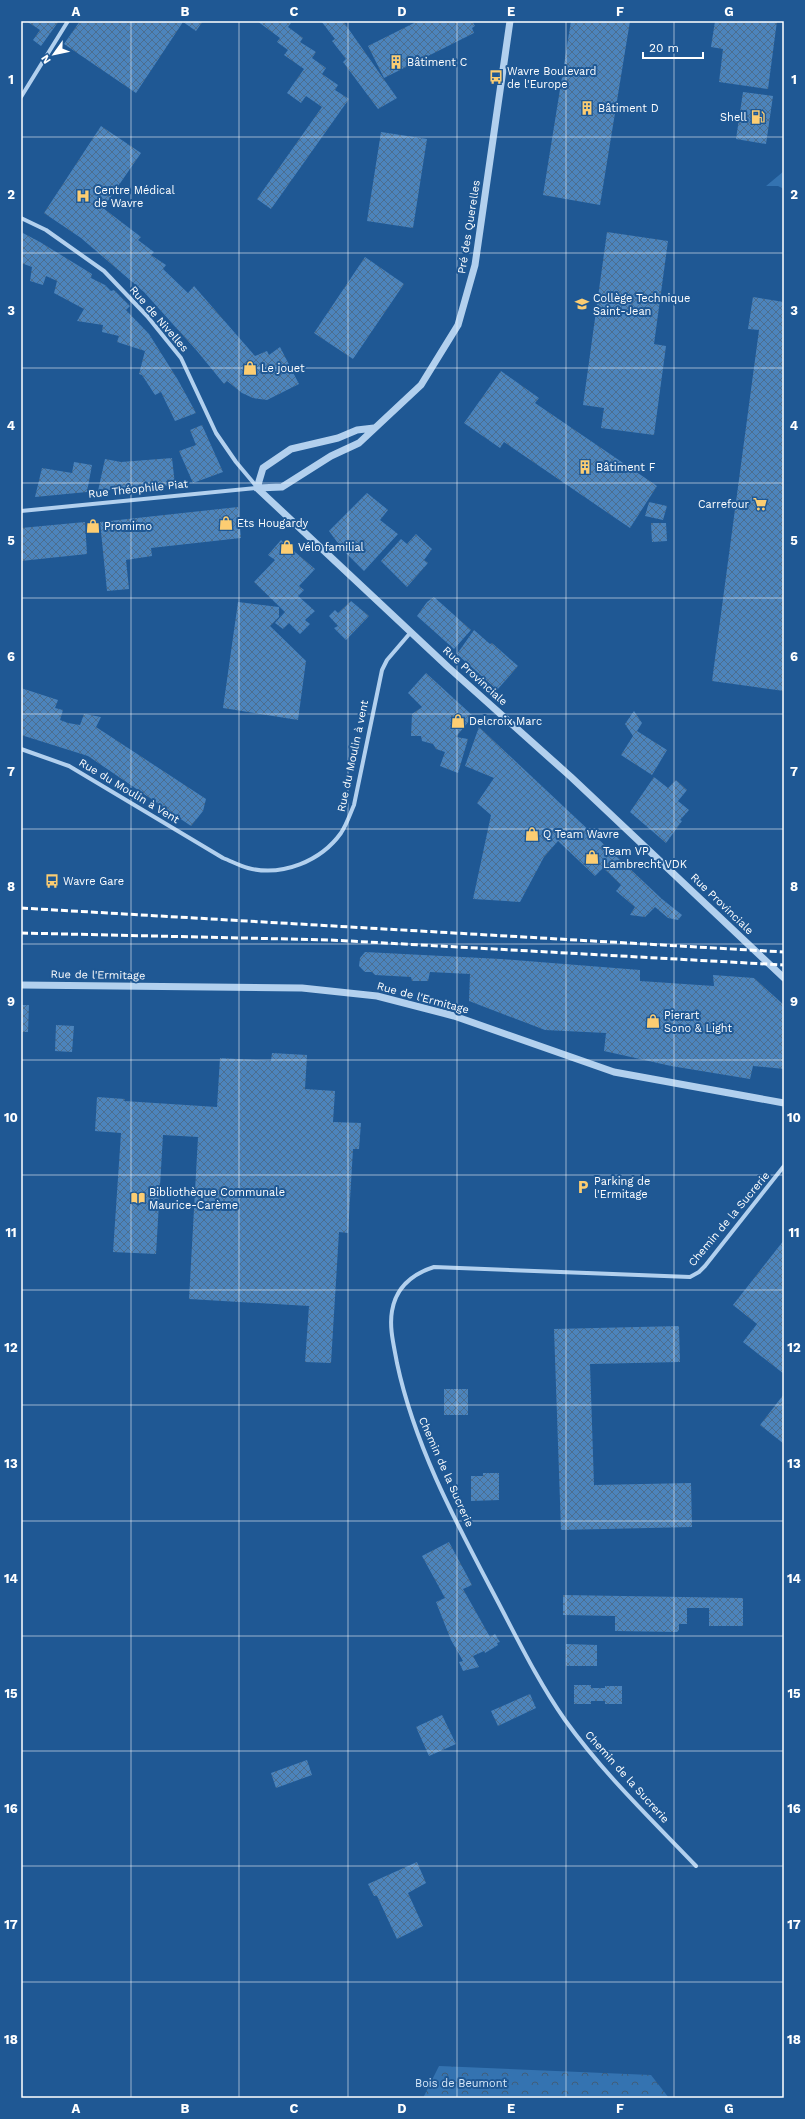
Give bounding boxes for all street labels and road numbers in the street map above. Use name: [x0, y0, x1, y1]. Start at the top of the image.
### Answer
street label: Pré des Querelles: [455, 179, 483, 275]
street label: Rue de Nivelles: [127, 283, 191, 355]
street label: Rue Théophile Piat: [87, 477, 189, 501]
street label: Rue Provinciale: [440, 644, 510, 708]
street label: Rue du Moulin à vent: [335, 699, 371, 813]
street label: Rue du Moulin à Vent: [76, 756, 182, 826]
street label: Rue Provinciale: [688, 871, 756, 937]
street label: Rue de l'Ermitage: [51, 968, 145, 982]
street label: Rue de l'Ermitage: [376, 979, 470, 1017]
street label: Chemin de la Sucrerie: [686, 1169, 772, 1269]
street label: Chemin de la Sucrerie: [416, 1415, 476, 1529]
street label: Chemin de la Sucrerie: [582, 1728, 672, 1826]

